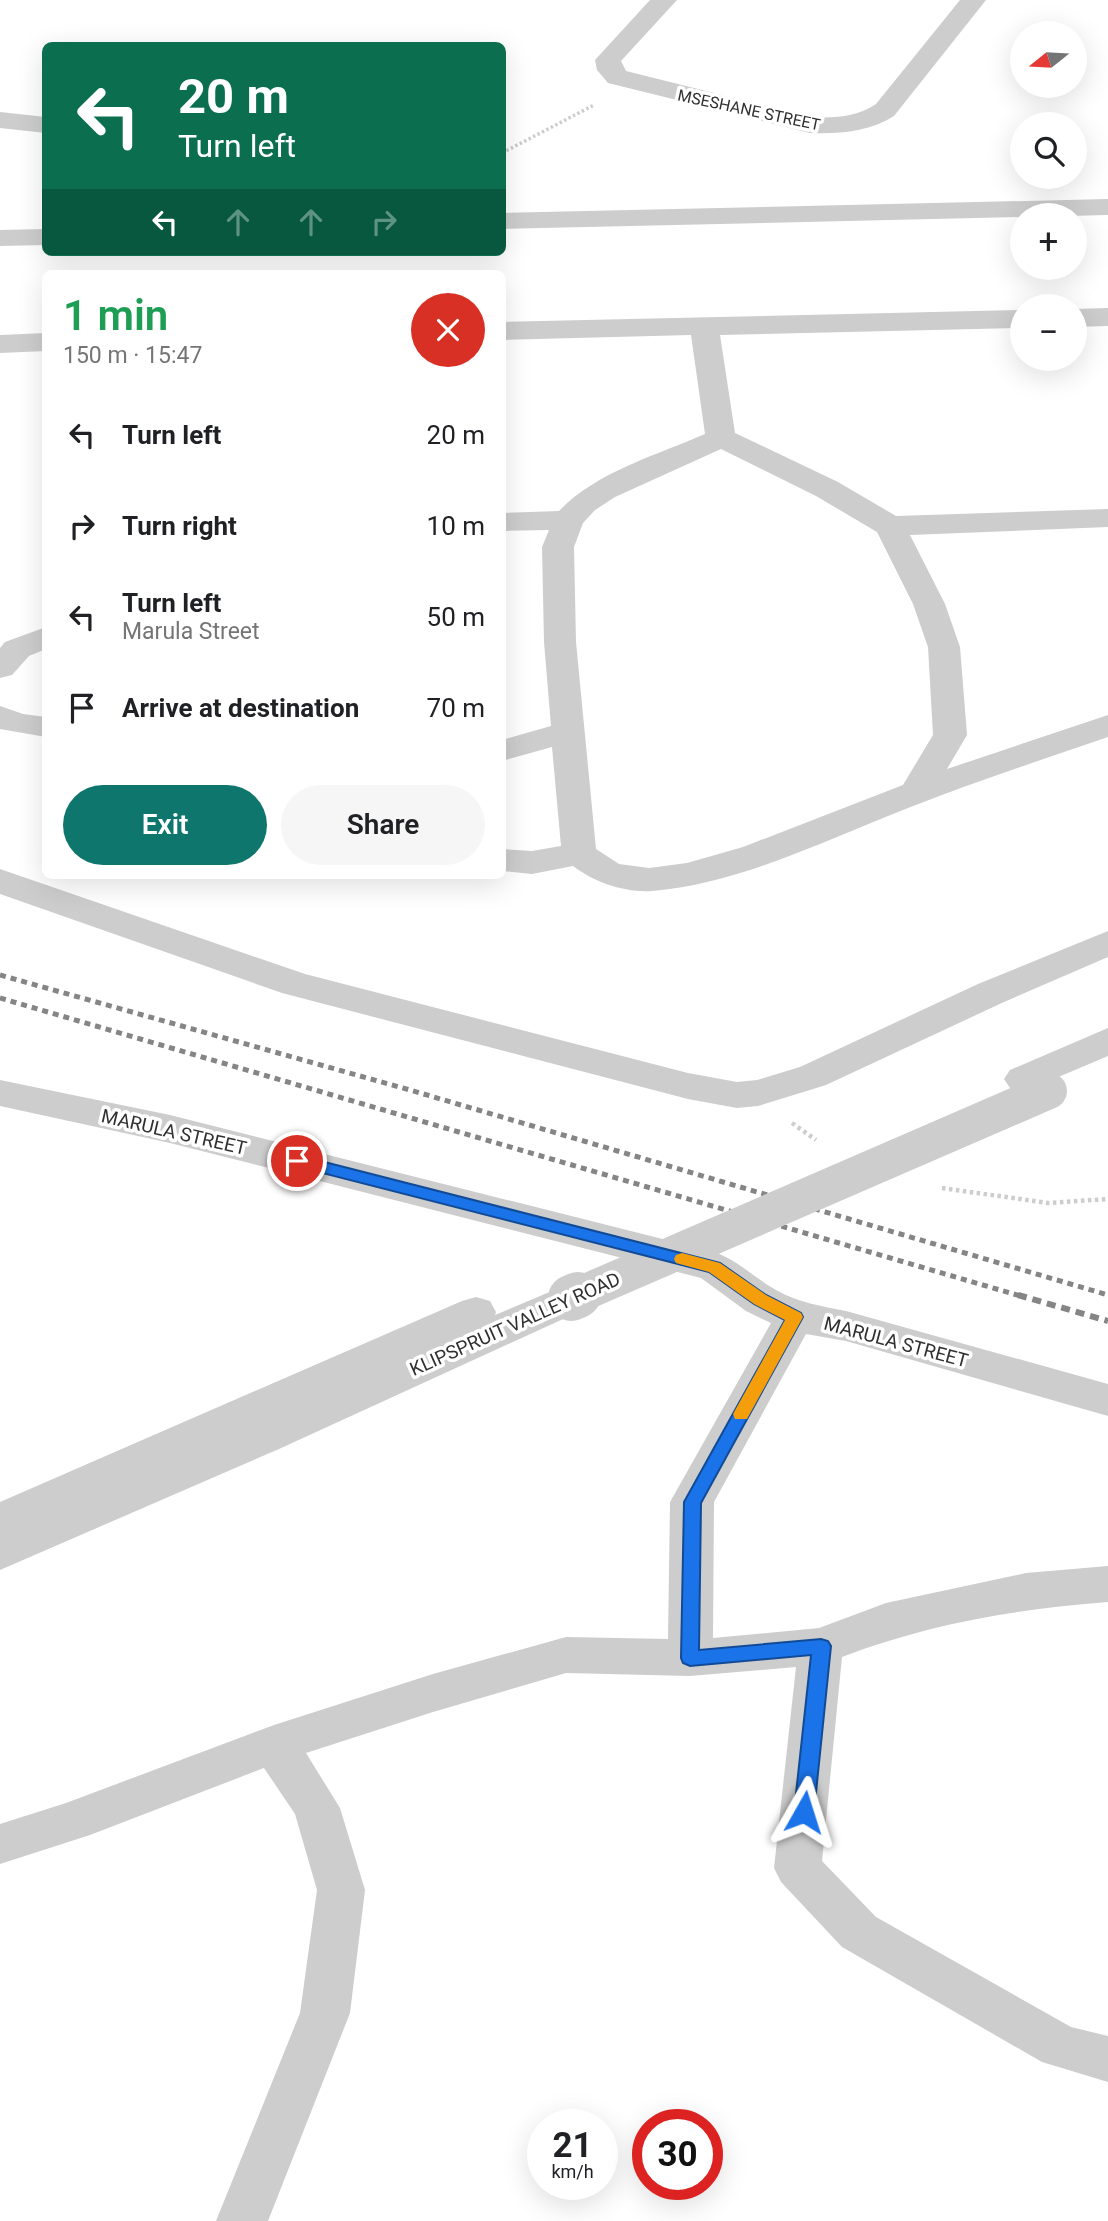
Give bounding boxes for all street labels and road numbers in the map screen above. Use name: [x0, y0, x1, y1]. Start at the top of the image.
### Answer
street label: MSESHANE STREET: [676, 86, 822, 134]
street label: MARULA STREET: [99, 1104, 249, 1160]
street label: KLIPSPRUIT VALLEY ROAD: [406, 1267, 624, 1381]
street label: MARULA STREET: [821, 1312, 971, 1372]

